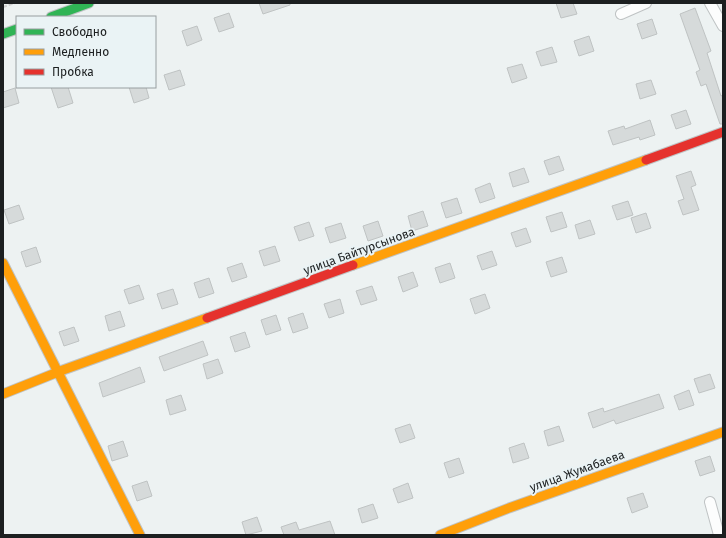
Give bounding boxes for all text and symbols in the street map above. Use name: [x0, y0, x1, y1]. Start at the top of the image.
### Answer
legend: [16, 16, 156, 88]
text: Свободно: [52, 25, 107, 39]
text: Медленно: [52, 45, 109, 59]
text: Пробка: [52, 65, 94, 79]
street label: улица Байтурсынова: [301, 224, 417, 278]
street label: улица Жумабаева: [528, 447, 626, 495]

